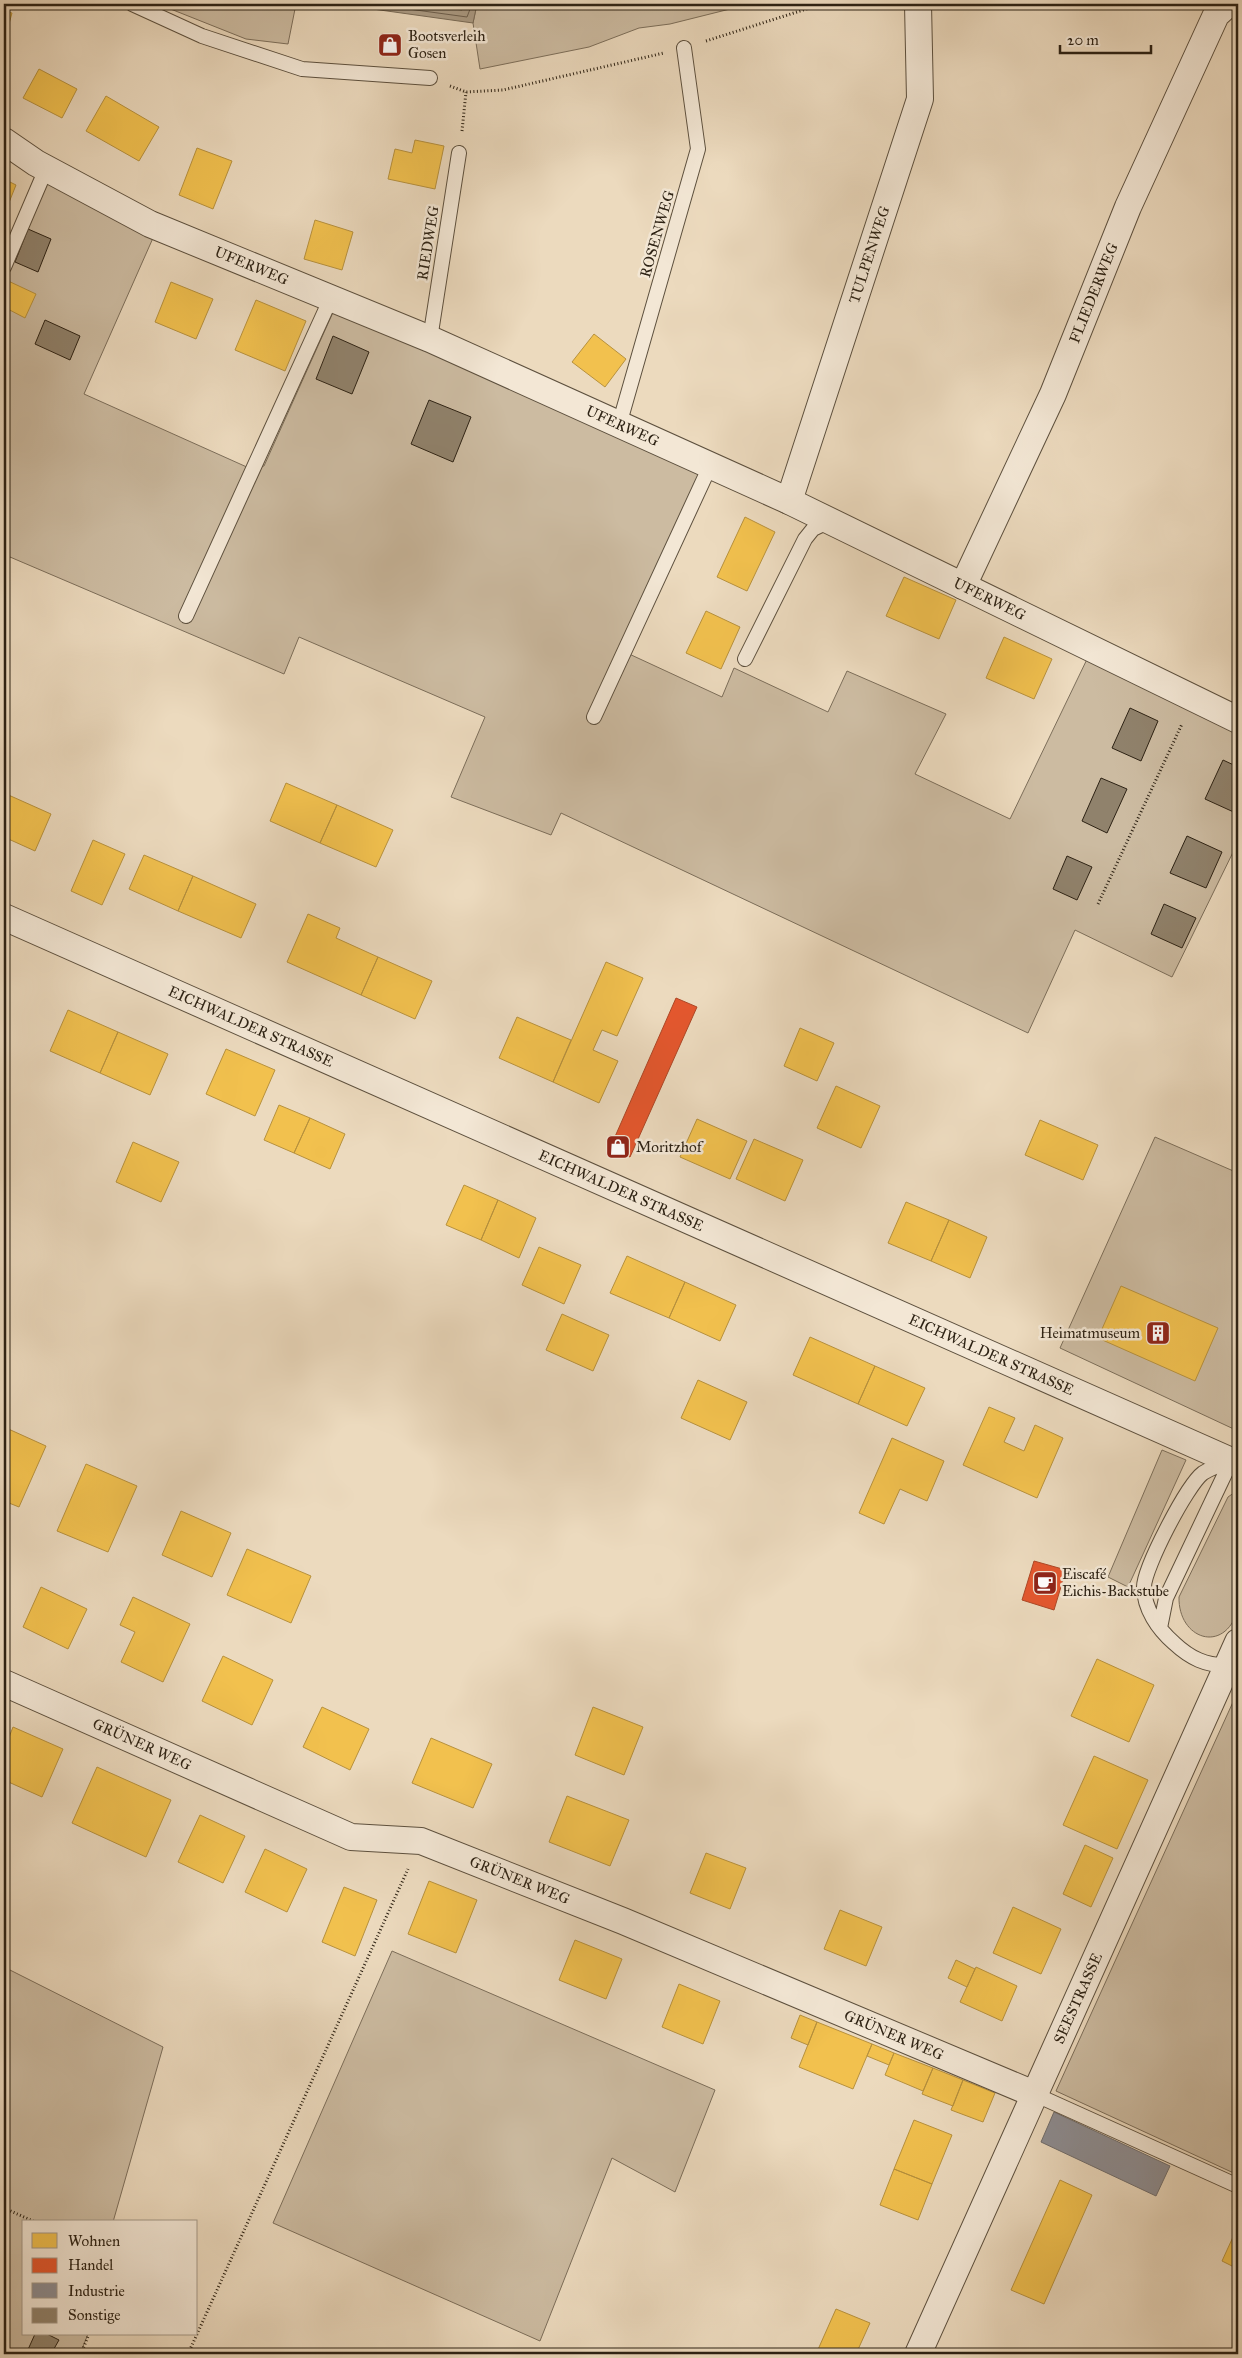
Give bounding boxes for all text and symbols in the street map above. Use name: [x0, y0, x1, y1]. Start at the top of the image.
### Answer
scale bar: [1060, 22, 1151, 54]
place label: Bootsverleih Gosen: [408, 27, 486, 62]
text: 20 m: [1067, 31, 1099, 49]
shop icon: Bootsverleih Gosen: [377, 32, 403, 58]
street label: ROSENWEG: [636, 188, 678, 280]
street label: RIEDWEG: [413, 204, 443, 282]
street label: TULPENWEG: [845, 204, 894, 306]
street label: FLIEDERWEG: [1065, 240, 1122, 346]
street label: UFERWEG: [212, 243, 291, 289]
street label: UFERWEG: [583, 402, 662, 450]
street label: UFERWEG: [951, 574, 1029, 624]
street label: EICHWALDER STRASSE: [165, 982, 336, 1071]
shop icon: Moritzhof: [605, 1134, 631, 1160]
place label: Moritzhof: [636, 1138, 705, 1156]
street label: EICHWALDER STRASSE: [536, 1146, 707, 1235]
street label: EICHWALDER STRASSE: [906, 1310, 1077, 1399]
building icon: Heimatmuseum: [1145, 1320, 1171, 1346]
place label: Heimatmuseum: [1040, 1324, 1140, 1342]
place label: Eiscafé Eichis-Backstube: [1062, 1565, 1169, 1600]
cafe icon: Eiscafé Eichis-Backstube: [1032, 1570, 1058, 1596]
street label: GRÜNER WEG: [90, 1715, 194, 1774]
street label: GRÜNER WEG: [467, 1852, 572, 1908]
street label: SEESTRASSE: [1050, 1950, 1106, 2047]
street label: GRÜNER WEG: [842, 2006, 946, 2064]
legend: [22, 2220, 198, 2336]
text: Wohnen: [68, 2232, 120, 2250]
text: Handel: [68, 2256, 114, 2274]
text: Industrie: [68, 2282, 125, 2300]
text: Sonstige: [68, 2306, 121, 2324]

